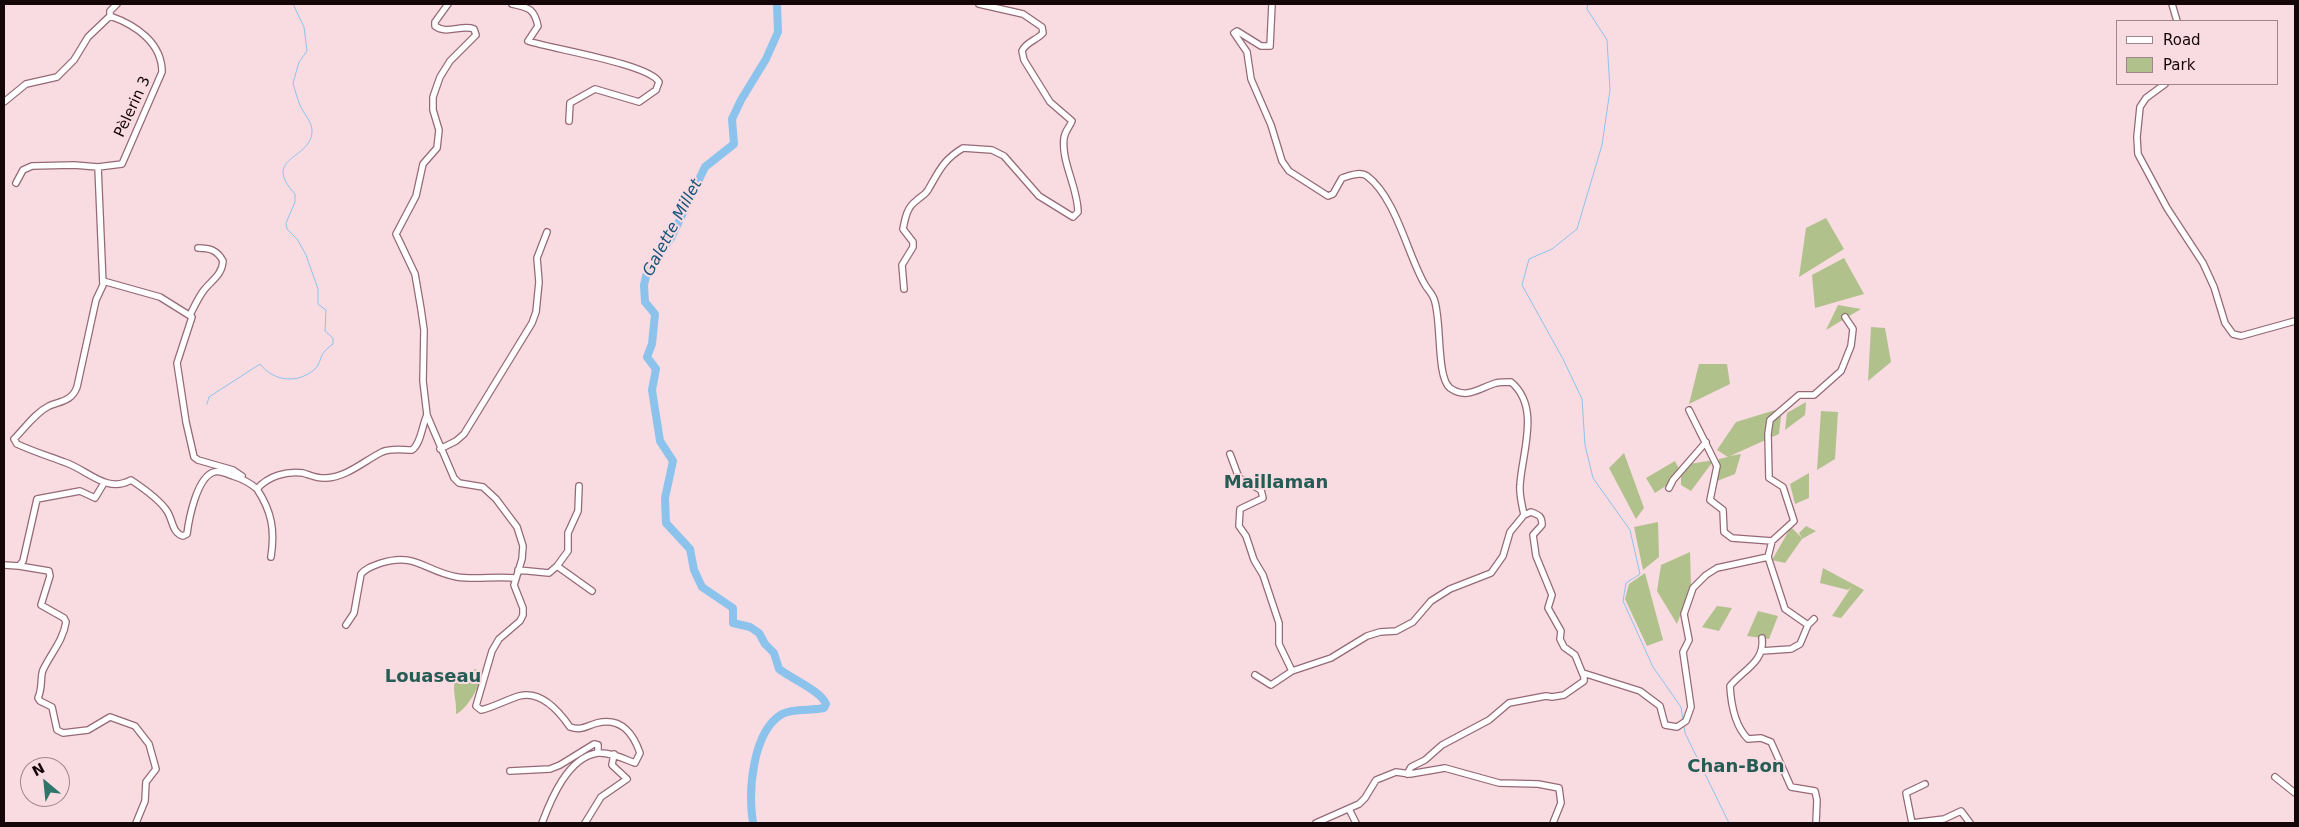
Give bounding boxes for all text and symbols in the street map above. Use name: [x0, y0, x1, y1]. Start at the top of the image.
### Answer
legend: [2116, 20, 2279, 85]
text: Road: [2163, 31, 2201, 49]
text: Park: [2163, 56, 2195, 74]
street label: Pèlerin 3: [111, 74, 155, 140]
water label: Galette Millet: [639, 176, 707, 280]
district label: Maillaman: [1224, 472, 1328, 494]
district label: Louaseau: [385, 666, 481, 688]
district label: Chan-Bon: [1687, 756, 1785, 778]
north arrow: [20, 757, 70, 807]
text: N: [29, 760, 47, 779]

